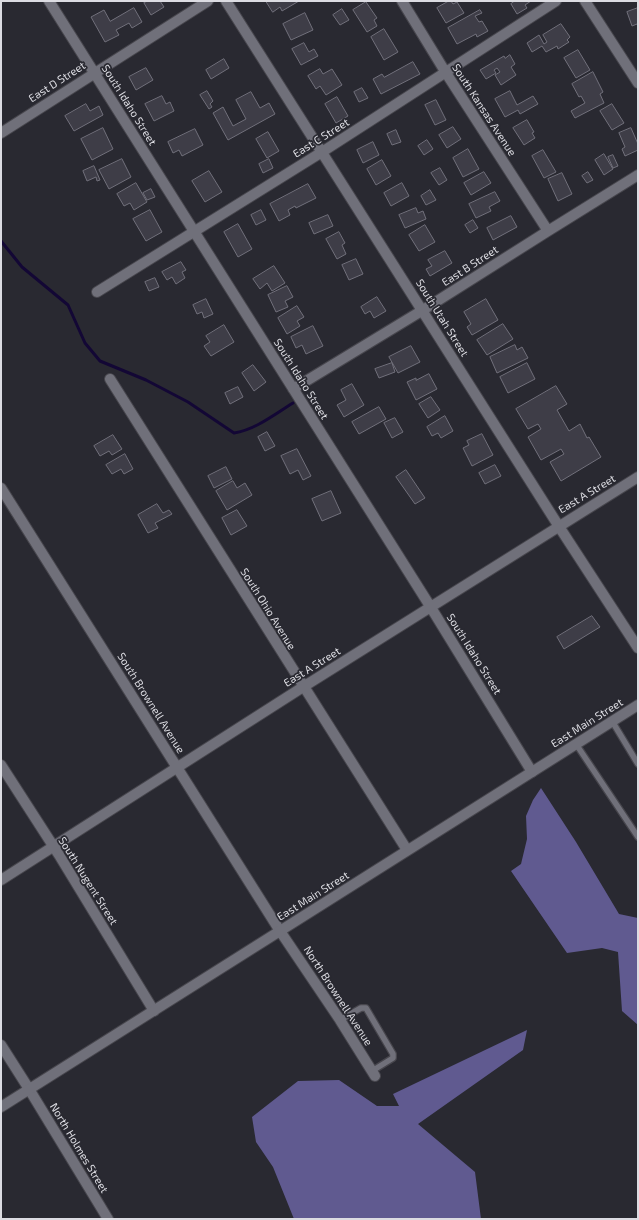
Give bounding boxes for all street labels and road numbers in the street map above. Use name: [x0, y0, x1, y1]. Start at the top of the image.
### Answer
street label: East D Street: [26, 59, 88, 105]
street label: South Kansas Avenue: [449, 61, 519, 159]
street label: South Idaho Street: [99, 62, 159, 148]
street label: East C Street: [290, 116, 352, 160]
street label: East B Street: [439, 243, 501, 289]
street label: South Utah Street: [413, 277, 471, 359]
street label: South Idaho Street: [271, 336, 331, 422]
street label: East A Street: [556, 472, 618, 516]
street label: South Ohio Avenue: [238, 566, 298, 652]
street label: South Idaho Street: [444, 611, 504, 697]
street label: East A Street: [281, 644, 343, 690]
street label: South Brownell Avenue: [115, 650, 187, 756]
street label: East Main Street: [549, 696, 625, 750]
street label: South Nugent Street: [56, 835, 120, 927]
street label: East Main Street: [275, 869, 351, 923]
street label: North Brownell Avenue: [301, 944, 375, 1048]
street label: North Holmes Street: [47, 1101, 111, 1195]

